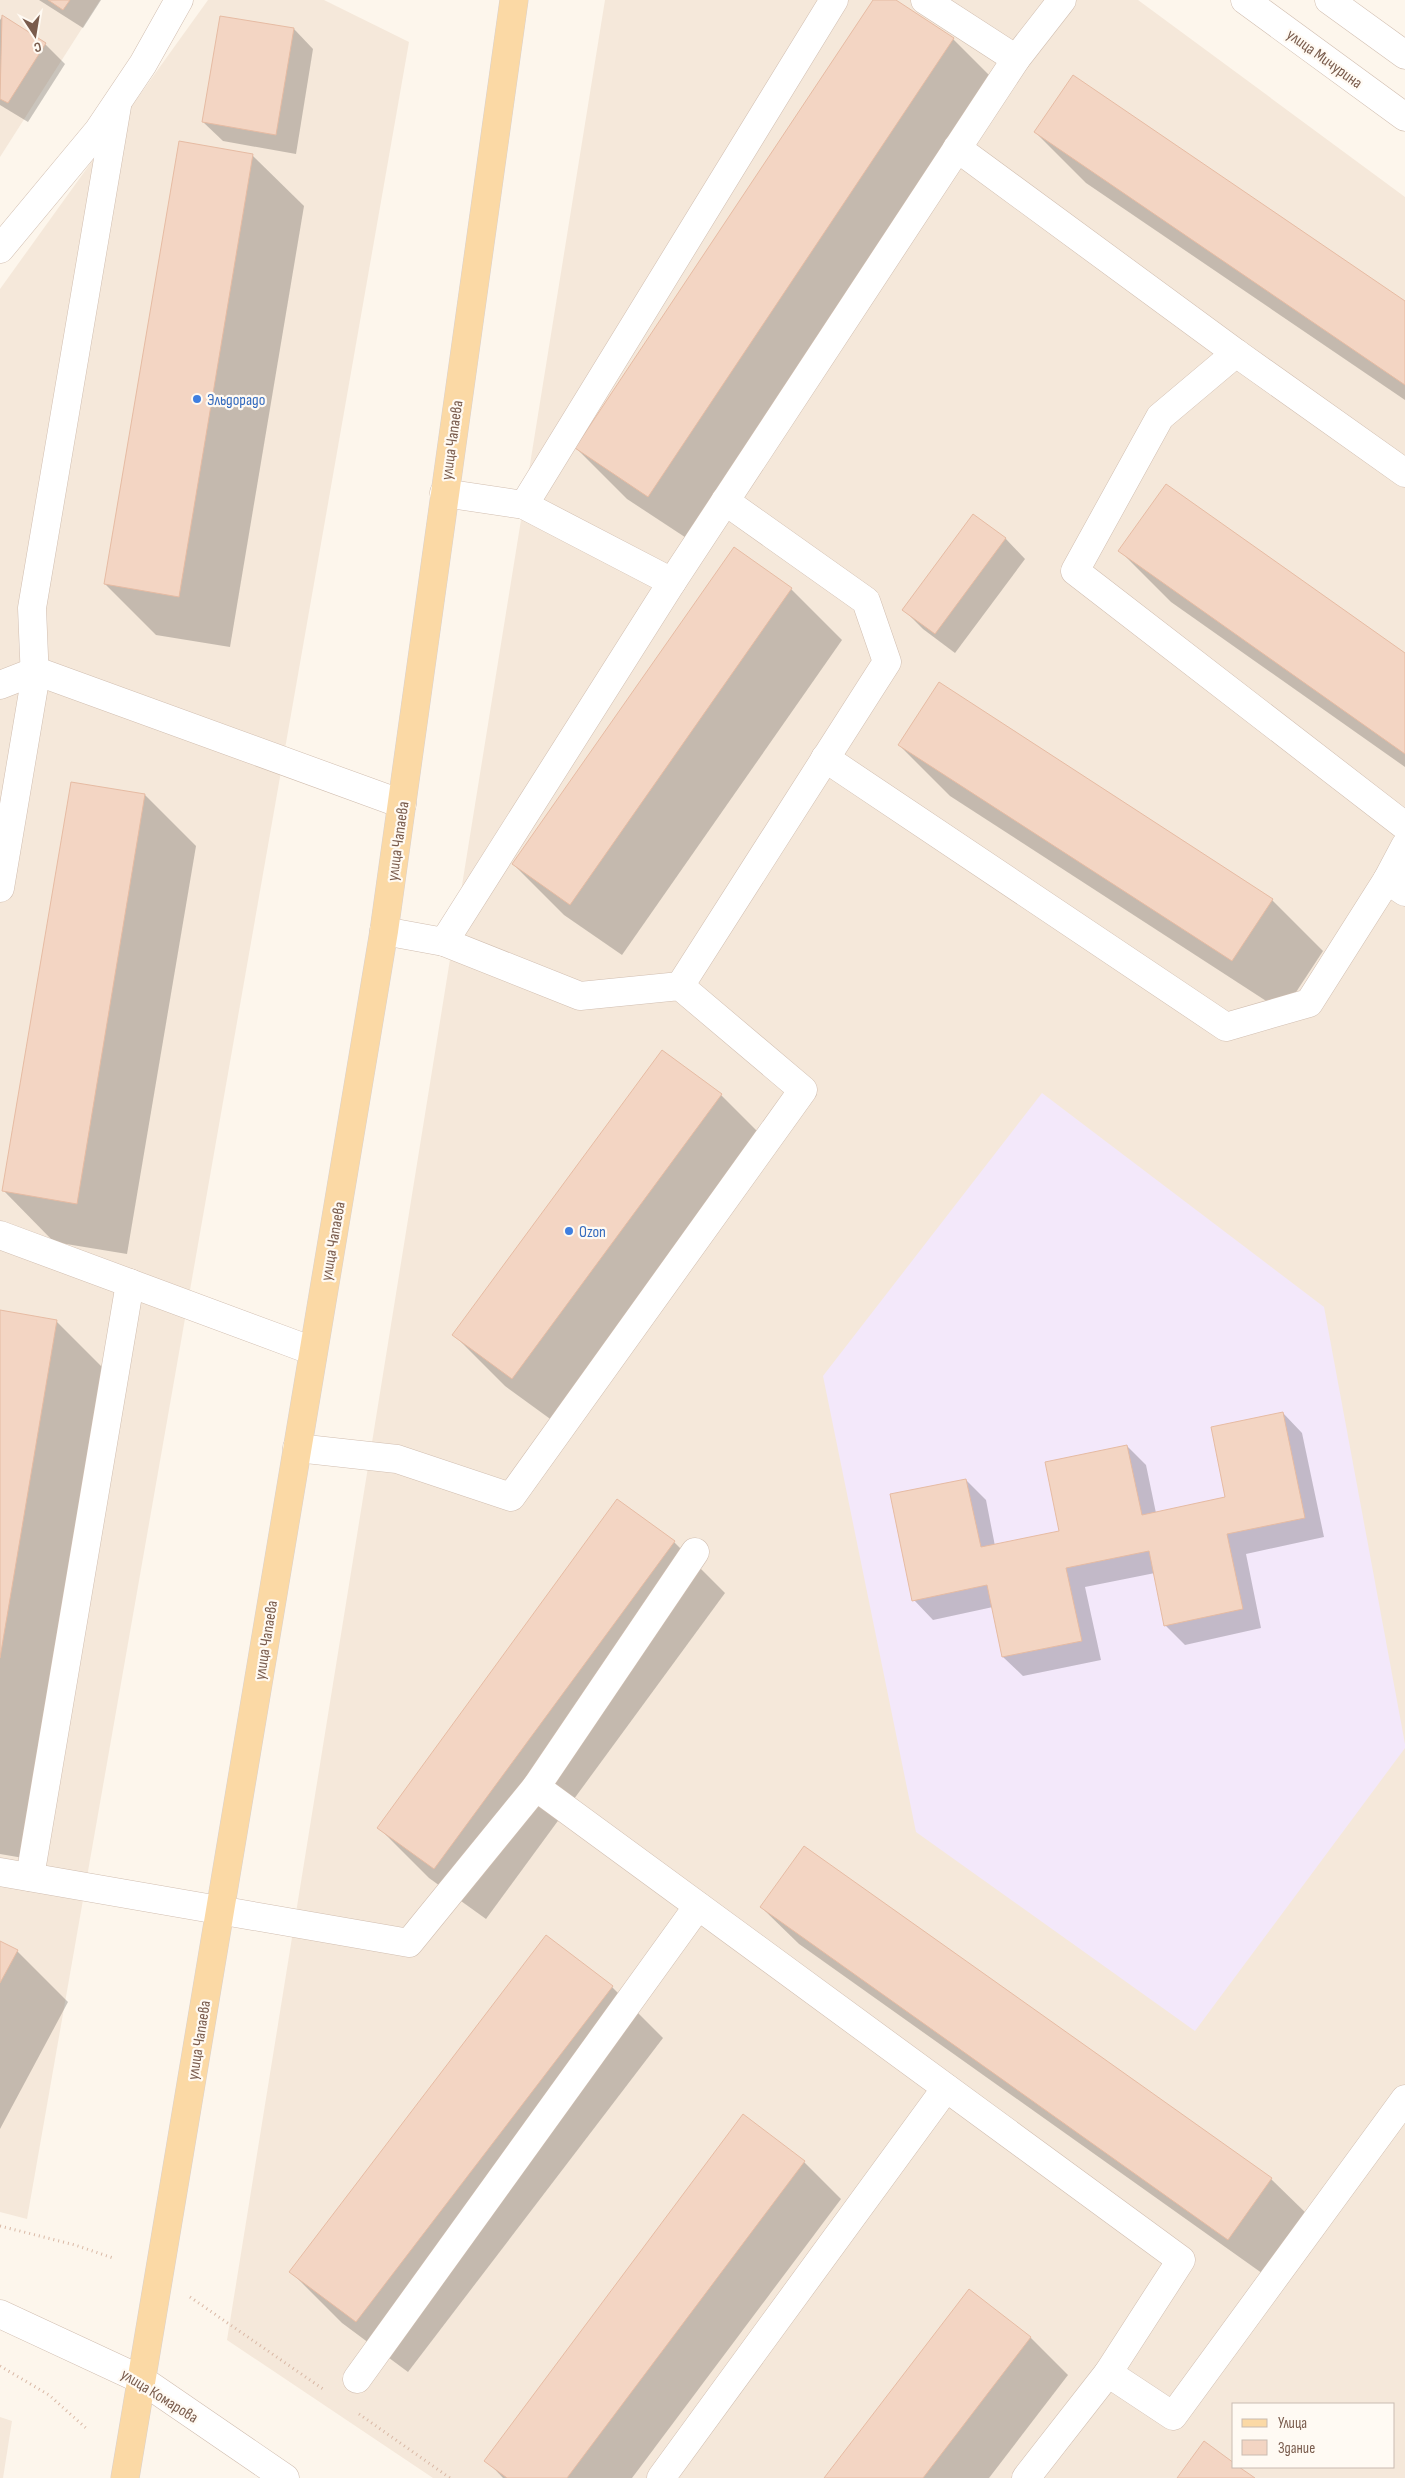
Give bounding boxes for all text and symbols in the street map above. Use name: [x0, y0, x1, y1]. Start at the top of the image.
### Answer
north arrow: [10, 10, 60, 60]
street label: улица Мичурина: [1283, 25, 1366, 93]
text: С: [32, 38, 43, 56]
place label: Эльдорадо: [207, 391, 265, 410]
marker: Эльдорадо: [191, 393, 203, 405]
street label: улица Чапаева: [438, 399, 467, 481]
street label: улица Чапаева: [384, 800, 413, 882]
street label: улица Чапаева: [317, 1200, 350, 1282]
place label: Ozon: [579, 1223, 606, 1242]
marker: Ozon: [563, 1225, 575, 1237]
street label: улица Чапаева: [251, 1599, 282, 1681]
street label: улица Чапаева: [184, 1999, 215, 2081]
street label: улица Комарова: [117, 2365, 201, 2428]
legend: [1232, 2403, 1395, 2468]
text: Улица: [1278, 2414, 1307, 2433]
text: Здание: [1278, 2439, 1315, 2458]

